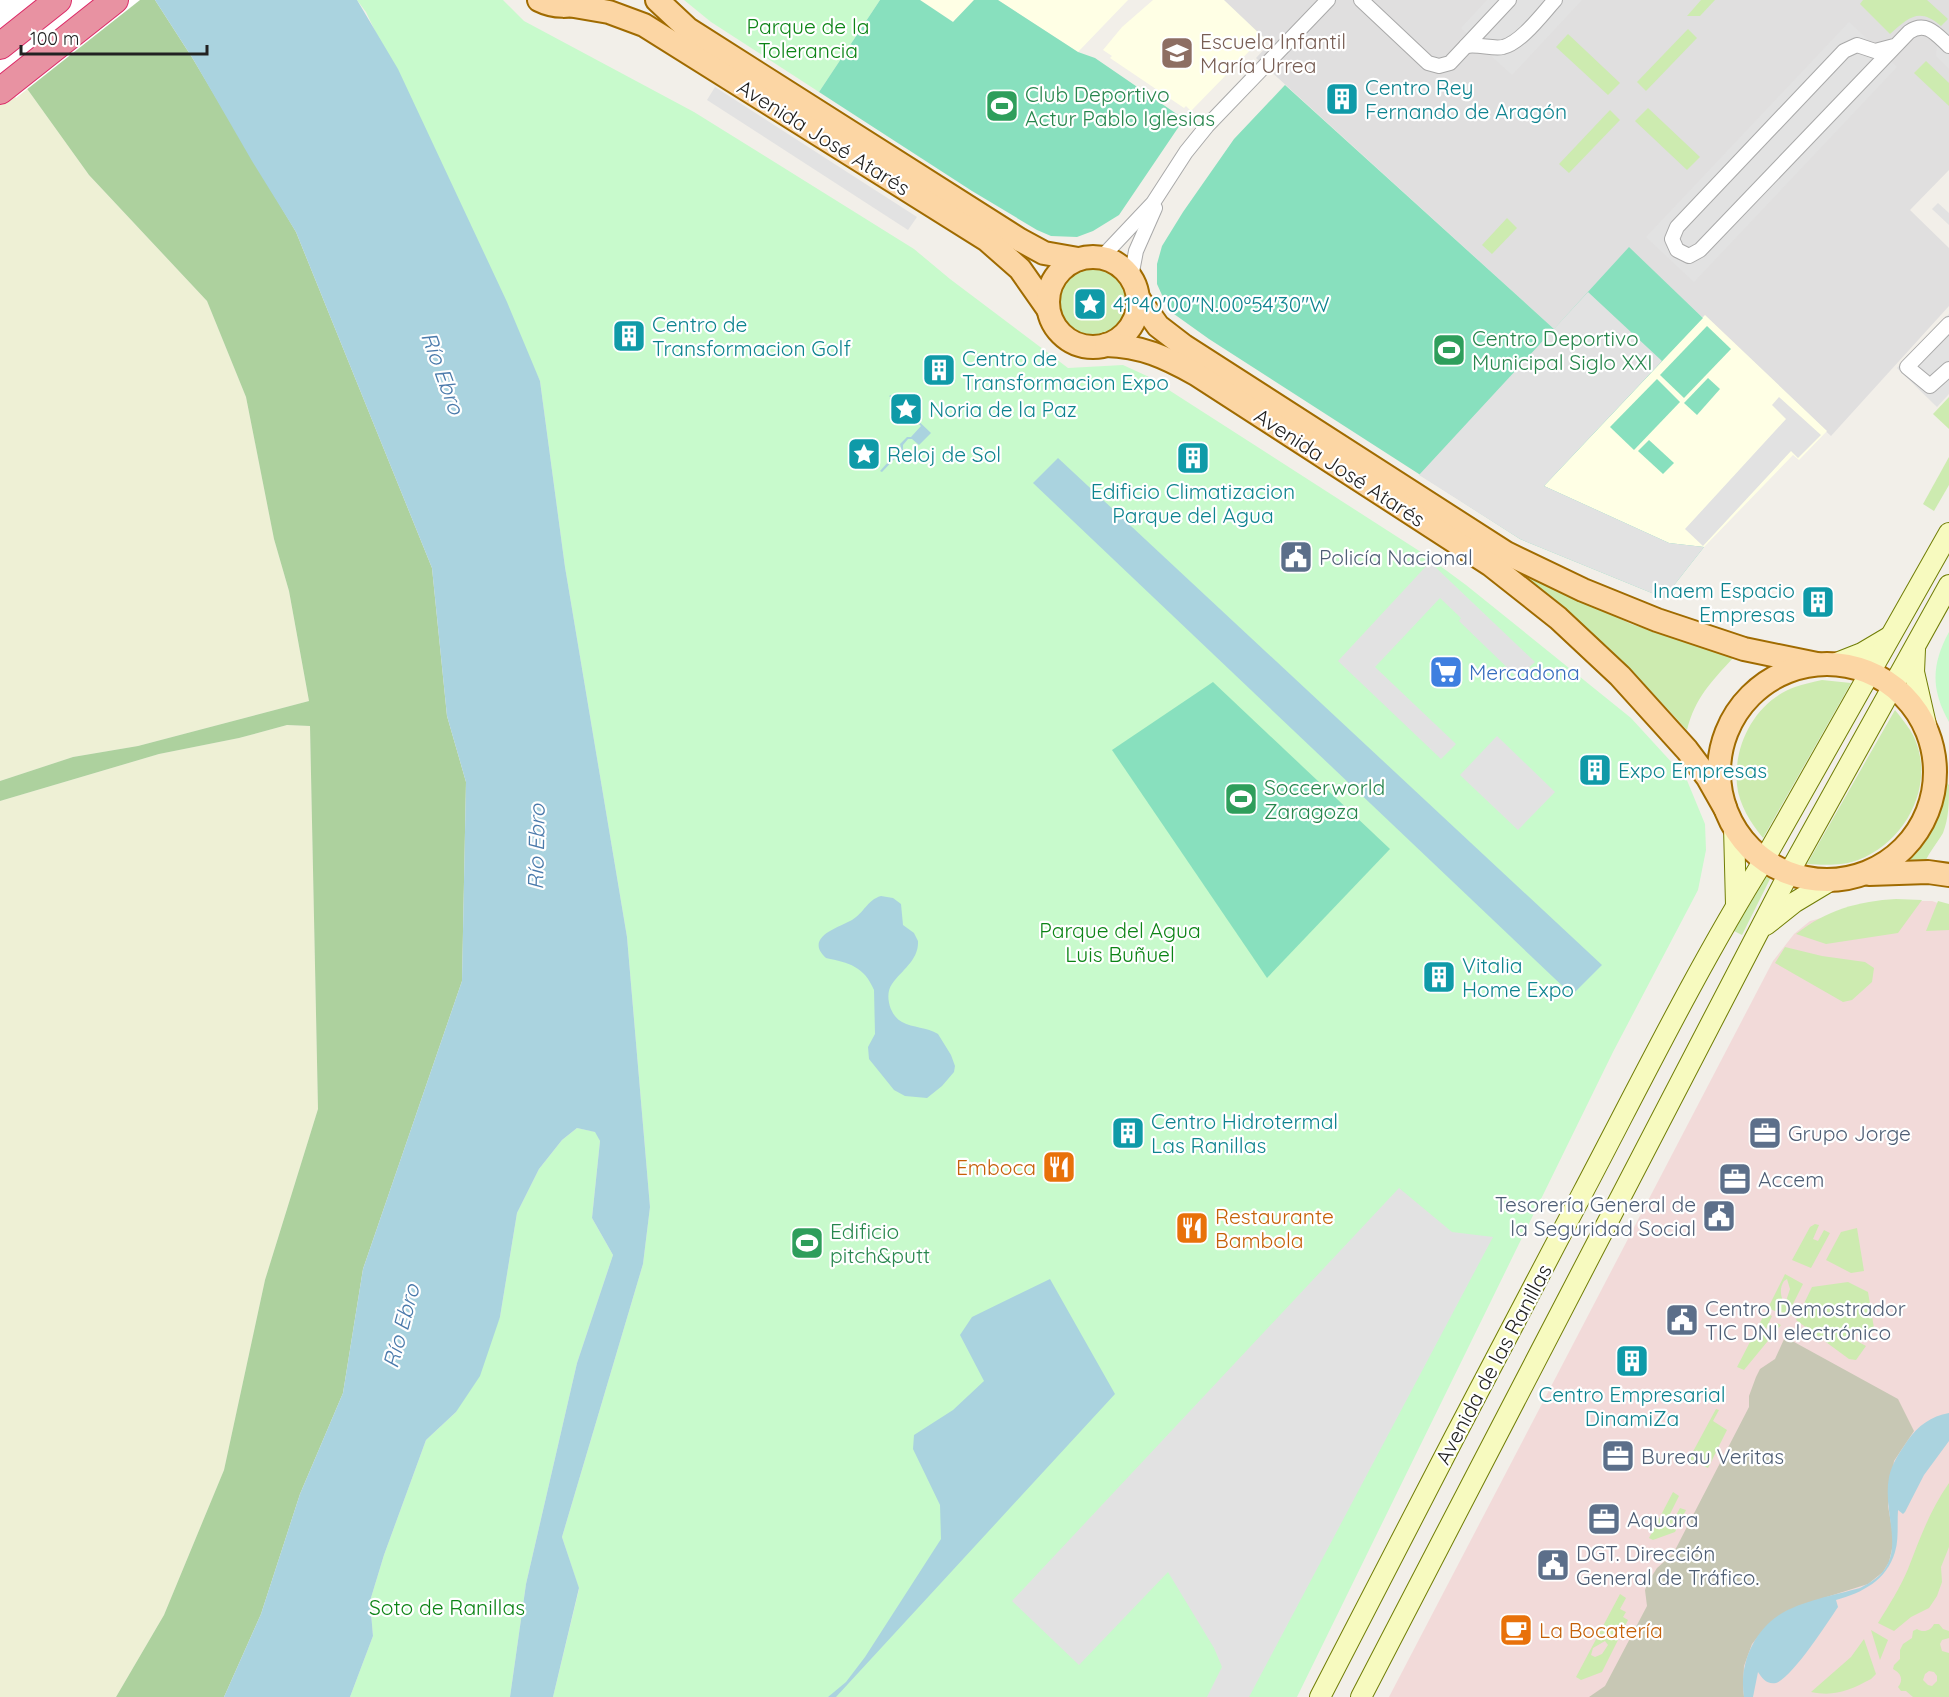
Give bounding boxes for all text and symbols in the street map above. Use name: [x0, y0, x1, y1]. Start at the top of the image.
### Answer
park label: Parque de la Tolerancia: [747, 13, 869, 63]
scale bar: [21, 18, 207, 56]
text: 100 m: [30, 27, 79, 50]
place label: Escuela Infantil María Urrea: [1200, 28, 1346, 78]
school or university icon: Escuela Infantil María Urrea: [1159, 35, 1195, 71]
street label: Avenida José Atarés: [733, 73, 915, 201]
place label: Centro Rey Fernando de Aragón: [1365, 74, 1567, 124]
place label: Club Deportivo Actur Pablo Iglesias: [1025, 81, 1215, 131]
building icon: Centro Rey Fernando de Aragón: [1324, 81, 1360, 117]
sports icon: Club Deportivo Actur Pablo Iglesias: [984, 88, 1020, 124]
place icon: 41º40'00''N.00º54'30''W: [1072, 286, 1108, 322]
place label: 41º40'00''N.00º54'30''W: [1113, 291, 1330, 317]
place label: Centro de Transformacion Golf: [652, 311, 851, 361]
building icon: Centro de Transformacion Golf: [611, 318, 647, 354]
place label: Centro Deportivo Municipal Siglo XXI: [1472, 325, 1652, 375]
water label: Río Ebro: [415, 328, 471, 420]
sports icon: Centro Deportivo Municipal Siglo XXI: [1431, 332, 1467, 368]
place label: Centro de Transformacion Expo: [962, 345, 1169, 395]
building icon: Centro de Transformacion Expo: [921, 352, 957, 388]
place icon: Noria de la Paz: [888, 391, 924, 427]
place label: Noria de la Paz: [929, 396, 1077, 422]
street label: Avenida José Atarés: [1250, 402, 1430, 532]
place icon: Reloj de Sol: [846, 436, 882, 472]
building icon: Edificio Climatizacion Parque del Agua: [1175, 440, 1211, 476]
place label: Reloj de Sol: [887, 441, 1001, 467]
place label: Edificio Climatizacion Parque del Agua: [1091, 478, 1295, 528]
public building icon: Policía Nacional: [1278, 539, 1314, 575]
place label: Policía Nacional: [1319, 544, 1473, 570]
place label: Inaem Espacio Empresas: [1653, 577, 1795, 627]
building icon: Inaem Espacio Empresas: [1800, 584, 1836, 620]
supermarket icon: Mercadona: [1428, 654, 1464, 690]
place label: Mercadona: [1469, 659, 1580, 685]
building icon: Expo Empresas: [1577, 752, 1613, 788]
place label: Expo Empresas: [1618, 757, 1767, 783]
place label: Soccerworld Zaragoza: [1264, 774, 1385, 824]
sports icon: Soccerworld Zaragoza: [1223, 781, 1259, 817]
water label: Río Ebro: [521, 802, 551, 890]
park label: Parque del Agua Luis Buñuel: [1039, 917, 1201, 967]
place label: Vitalia Home Expo: [1462, 952, 1574, 1002]
building icon: Vitalia Home Expo: [1421, 959, 1457, 995]
place label: Centro Hidrotermal Las Ranillas: [1151, 1108, 1338, 1158]
building icon: Centro Hidrotermal Las Ranillas: [1110, 1115, 1146, 1151]
office icon: Grupo Jorge: [1747, 1115, 1783, 1151]
place label: Grupo Jorge: [1788, 1120, 1911, 1146]
restaurant icon: Emboca: [1041, 1149, 1077, 1185]
place label: Emboca: [956, 1154, 1036, 1180]
office icon: Accem: [1717, 1161, 1753, 1197]
place label: Accem: [1758, 1166, 1824, 1192]
place label: Tesorería General de la Seguridad Social: [1495, 1191, 1696, 1241]
public building icon: Tesorería General de la Seguridad Social: [1701, 1198, 1737, 1234]
place label: Restaurante Bambola: [1215, 1203, 1334, 1253]
restaurant icon: Restaurante Bambola: [1174, 1210, 1210, 1246]
place label: Edificio pitch&putt: [830, 1218, 930, 1268]
sports icon: Edificio pitch&putt: [789, 1225, 825, 1261]
street label: Avenida de las Ranillas: [1429, 1259, 1557, 1469]
water label: Río Ebro: [376, 1279, 426, 1371]
place label: Centro Demostrador TIC DNI electrónico: [1705, 1295, 1906, 1345]
public building icon: Centro Demostrador TIC DNI electrónico: [1664, 1302, 1700, 1338]
building icon: Centro Empresarial DinamiZa: [1614, 1343, 1650, 1379]
place label: Centro Empresarial DinamiZa: [1538, 1381, 1726, 1431]
office icon: Bureau Veritas: [1600, 1438, 1636, 1474]
place label: Bureau Veritas: [1641, 1443, 1784, 1469]
office icon: Aquara: [1586, 1501, 1622, 1537]
place label: Aquara: [1627, 1506, 1699, 1532]
place label: DGT. Dirección General de Tráfico.: [1576, 1540, 1759, 1590]
public building icon: DGT. Dirección General de Tráfico.: [1535, 1547, 1571, 1583]
park label: Soto de Ranillas: [369, 1594, 525, 1620]
cafe icon: La Bocatería: [1498, 1612, 1534, 1648]
place label: La Bocatería: [1539, 1617, 1663, 1643]

